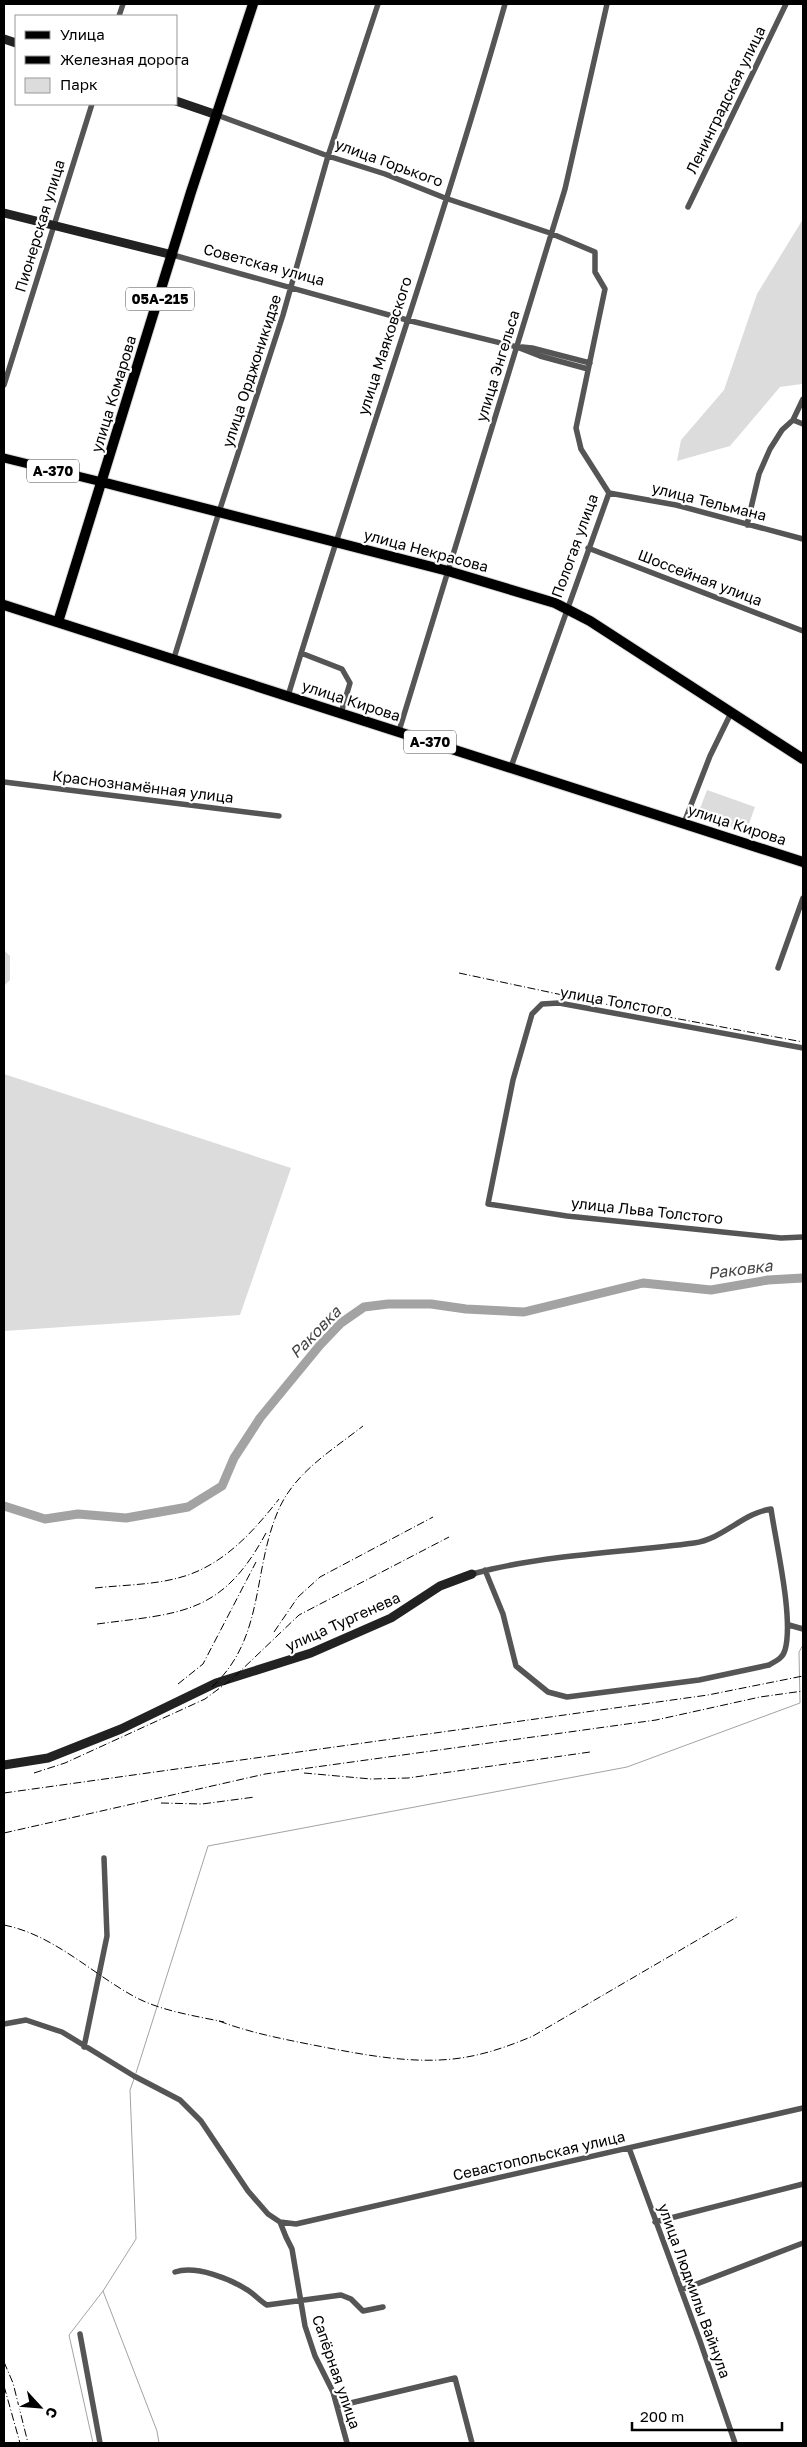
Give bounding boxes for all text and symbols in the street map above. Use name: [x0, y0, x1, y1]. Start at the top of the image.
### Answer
legend: [15, 15, 178, 105]
street label: Ленинградская улица: [682, 23, 769, 176]
text: Улица: [60, 25, 105, 43]
text: Железная дорога: [60, 50, 189, 68]
text: Парк: [60, 75, 98, 93]
street label: улица Горького: [333, 134, 446, 190]
street label: Пионерская улица: [10, 157, 68, 294]
street label: Советская улица: [202, 239, 327, 289]
street label: улица Маяковского: [353, 274, 415, 417]
road number: 05А-215: [126, 288, 194, 310]
street label: улица Орджоникидзе: [218, 292, 284, 449]
street label: улица Энгельса: [472, 308, 523, 424]
street label: улица Комарова: [87, 333, 139, 454]
road number: А-370: [27, 460, 79, 482]
street label: улица Тельмана: [650, 478, 769, 524]
street label: Пологая улица: [547, 491, 601, 600]
street label: улица Некрасова: [362, 525, 491, 575]
street label: Шоссейная улица: [636, 545, 765, 609]
street label: улица Кирова: [300, 676, 403, 724]
road number: А-370: [404, 730, 456, 754]
street label: Краснознамённая улица: [51, 766, 235, 806]
street label: улица Кирова: [686, 800, 789, 848]
street label: улица Толстого: [559, 982, 674, 1020]
street label: улица Льва Толстого: [570, 1193, 724, 1227]
water label: Раковка: [706, 1255, 774, 1283]
water label: Раковка: [285, 1301, 345, 1362]
street label: улица Тургенева: [282, 1588, 403, 1654]
street label: Севастопольская улица: [451, 2126, 627, 2184]
street label: улица Людмилы Вайнула: [655, 2201, 735, 2380]
street label: Сапёрная улица: [309, 2312, 365, 2431]
north arrow: [15, 2382, 65, 2432]
scale bar: [632, 2400, 782, 2432]
text: С: [42, 2405, 62, 2421]
text: 200 m: [640, 2407, 684, 2425]

